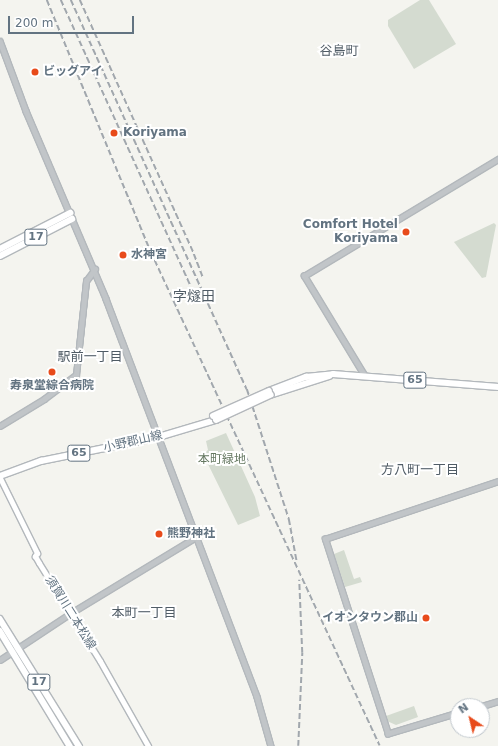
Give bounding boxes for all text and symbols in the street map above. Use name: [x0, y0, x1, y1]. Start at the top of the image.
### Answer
scale bar: [10, 8, 136, 34]
text: 200 m: [15, 16, 53, 30]
district label: 谷島町: [320, 43, 358, 59]
place label: ビッグアイ: [43, 65, 103, 79]
marker: ビッグアイ: [30, 67, 40, 77]
place label: Koriyama: [123, 126, 187, 140]
marker: Koriyama: [108, 127, 120, 139]
place label: Comfort Hotel Koriyama: [303, 218, 398, 246]
marker: Comfort Hotel Koriyama: [401, 227, 411, 237]
road number: 17: [24, 228, 48, 246]
place label: 水神宮: [131, 248, 167, 262]
marker: 水神宮: [118, 250, 128, 260]
district label: 字燧田: [173, 288, 215, 304]
district label: 駅前一丁目: [58, 349, 122, 365]
marker: 寿泉堂綜合病院: [46, 366, 58, 378]
road number: 65: [403, 371, 427, 389]
place label: 寿泉堂綜合病院: [10, 379, 94, 393]
street label: 小野郡山線: [102, 428, 164, 456]
road number: 65: [67, 444, 91, 462]
park label: 本町緑地: [198, 453, 246, 467]
district label: 方八町一丁目: [381, 462, 459, 478]
place label: 熊野神社: [167, 527, 215, 541]
marker: 熊野神社: [154, 529, 164, 539]
street label: 須賀川二本松線: [42, 574, 98, 652]
district label: 本町一丁目: [112, 605, 176, 621]
place label: イオンタウン郡山: [322, 611, 418, 625]
marker: イオンタウン郡山: [421, 613, 431, 623]
road number: 17: [27, 673, 51, 691]
north arrow: [450, 698, 490, 738]
text: N: [456, 701, 471, 717]

